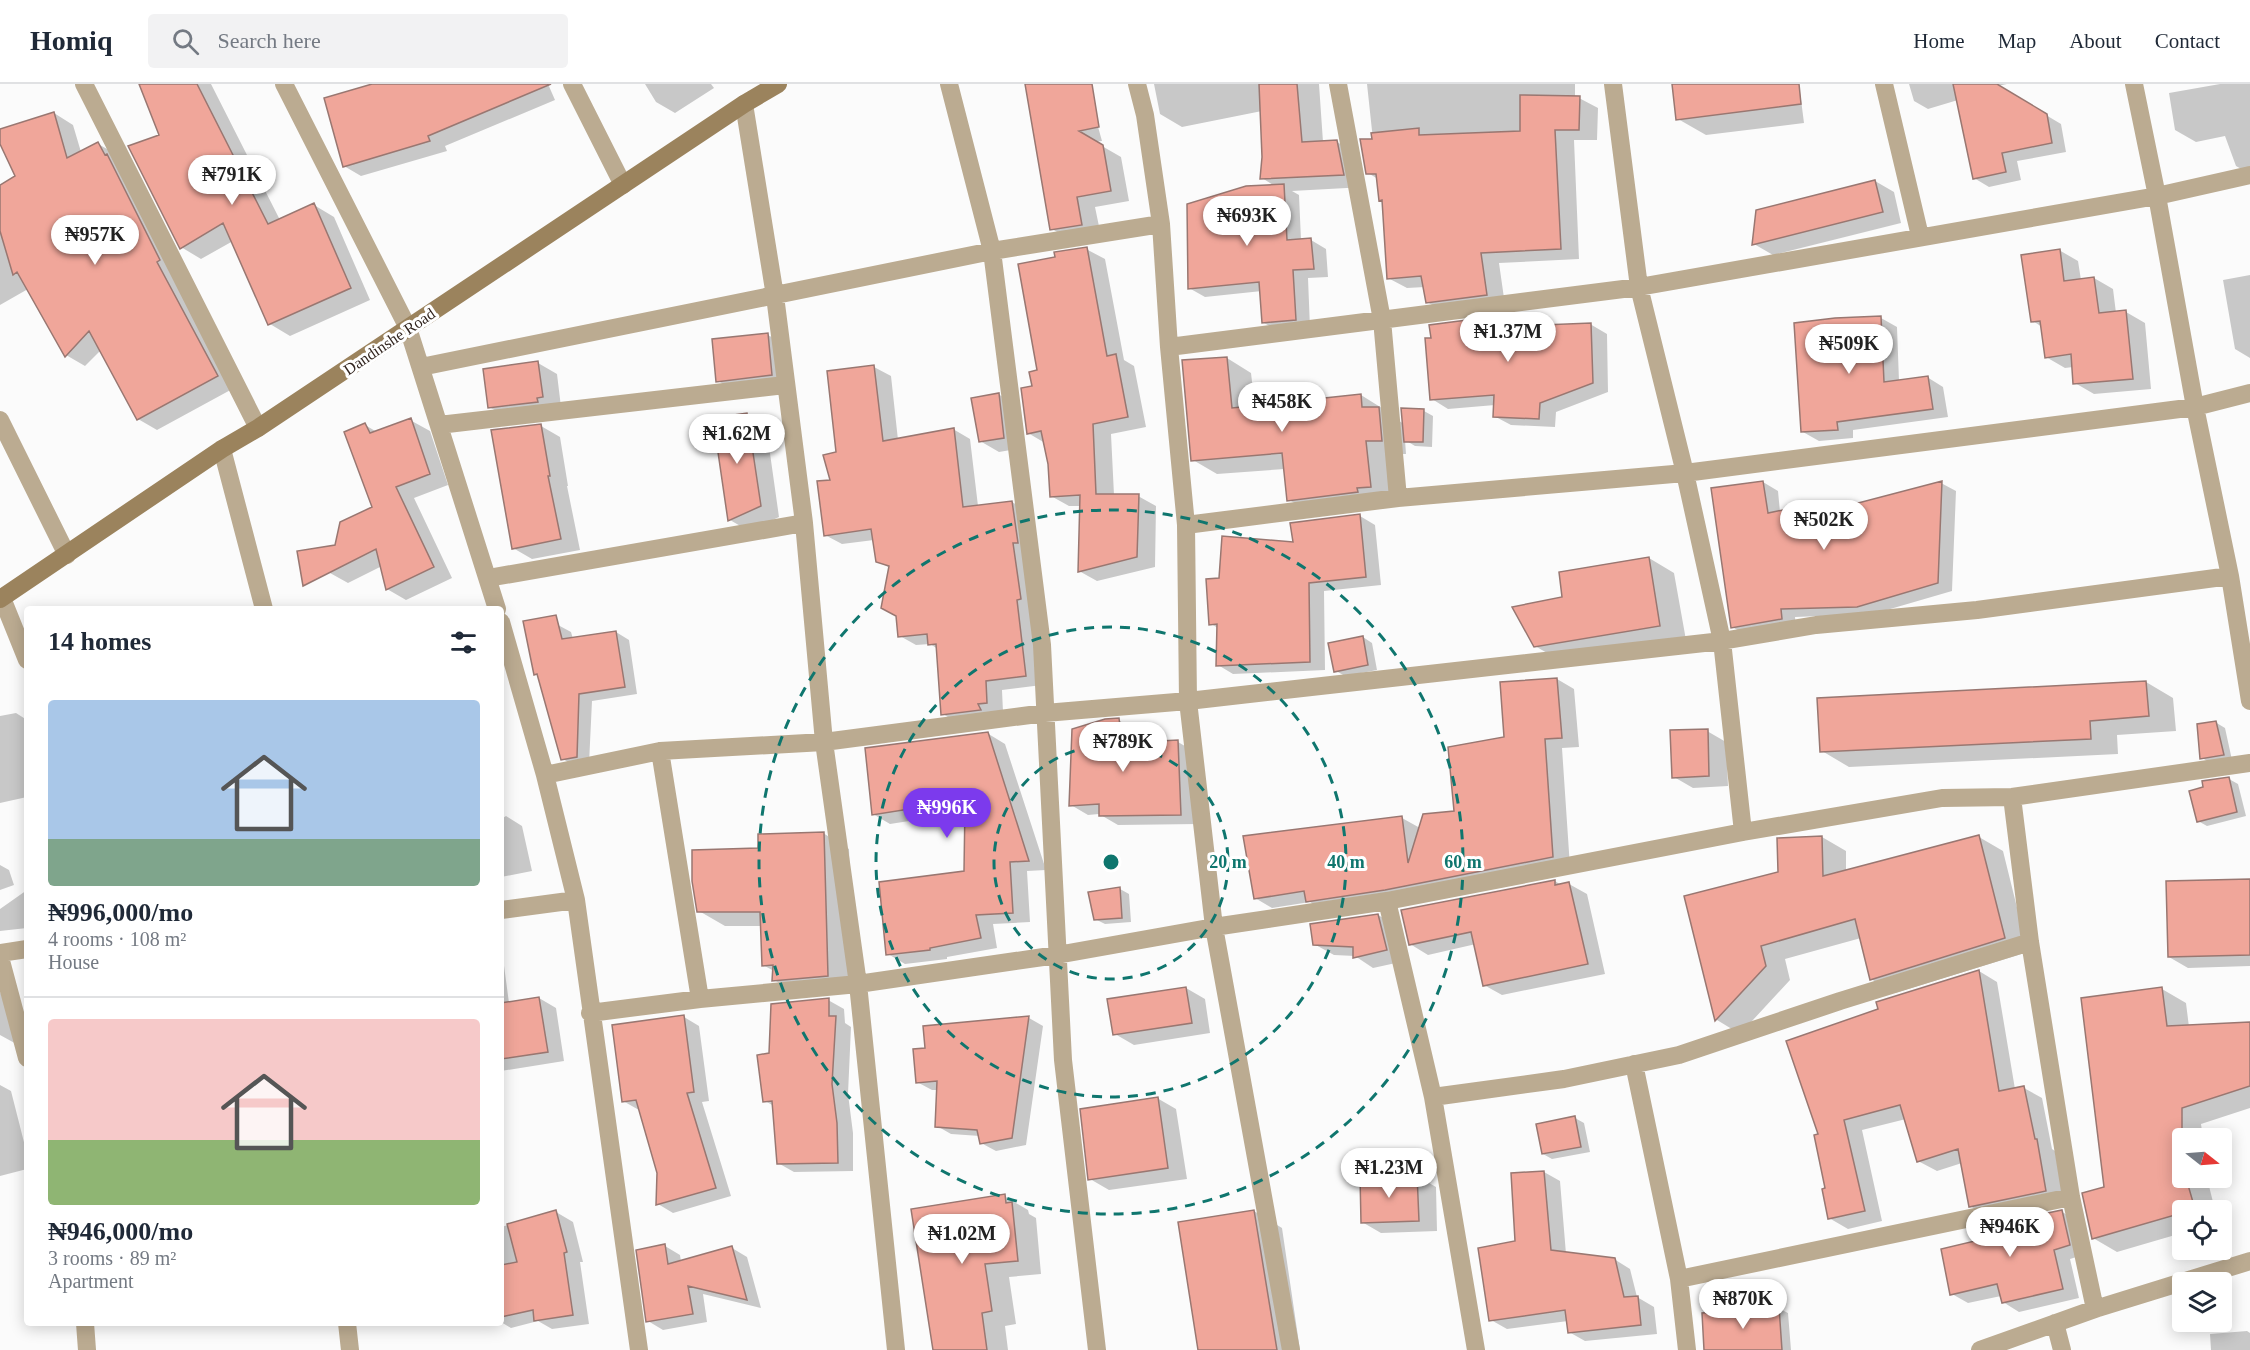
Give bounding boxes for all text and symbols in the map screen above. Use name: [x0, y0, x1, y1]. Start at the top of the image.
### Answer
search box: [148, 14, 568, 68]
text: Homiq: [30, 25, 112, 56]
icon: search: [169, 25, 202, 58]
text: Search here: [217, 28, 321, 53]
text: Home: [1913, 29, 1965, 53]
text: Map: [1998, 29, 2036, 53]
text: About: [2069, 29, 2122, 53]
text: Contact: [2155, 29, 2220, 53]
pin: ₦791K: [190, 155, 274, 206]
text: ₦791K: [202, 163, 262, 185]
pin: ₦693K: [1205, 196, 1289, 247]
text: ₦693K: [1217, 204, 1277, 226]
pin: ₦957K: [53, 215, 137, 266]
text: ₦957K: [65, 223, 125, 245]
street label: Dandinshe Road: [341, 305, 438, 378]
pin: ₦1.37M: [1459, 312, 1557, 363]
text: ₦1.37M: [1474, 320, 1542, 342]
pin: ₦509K: [1807, 324, 1891, 375]
text: ₦509K: [1819, 332, 1879, 354]
pin: ₦458K: [1240, 382, 1324, 433]
text: ₦458K: [1252, 390, 1312, 412]
pin: ₦1.62M: [688, 414, 786, 465]
text: ₦1.62M: [703, 422, 771, 444]
pin: ₦502K: [1782, 500, 1866, 551]
text: ₦502K: [1794, 508, 1854, 530]
icon: filters: [447, 626, 480, 659]
text: 14 homes: [48, 627, 151, 656]
pin: ₦789K: [1081, 722, 1165, 773]
text: ₦789K: [1093, 730, 1153, 752]
icon: home: [210, 739, 318, 847]
pin: ₦996K: [905, 788, 989, 839]
text: ₦996K: [917, 796, 977, 818]
centre of rings: [1101, 852, 1121, 872]
text: 20 m: [1209, 852, 1247, 872]
text: 40 m: [1327, 852, 1365, 872]
text: 60 m: [1444, 852, 1482, 872]
text: ₦996,000/mo: [48, 898, 193, 927]
text: 4 rooms · 108 m²: [48, 928, 186, 950]
text: House: [48, 951, 99, 973]
icon: home: [210, 1058, 318, 1166]
north arrow: [2172, 1128, 2232, 1188]
map controls: [2172, 1128, 2232, 1332]
pin: ₦1.23M: [1340, 1148, 1438, 1199]
text: ₦1.23M: [1355, 1156, 1423, 1178]
button: locate: [2172, 1200, 2232, 1260]
pin: ₦946K: [1968, 1207, 2052, 1258]
pin: ₦1.02M: [913, 1214, 1011, 1265]
text: ₦946K: [1980, 1215, 2040, 1237]
text: ₦946,000/mo: [48, 1217, 193, 1246]
text: ₦1.02M: [928, 1222, 996, 1244]
text: 3 rooms · 89 m²: [48, 1247, 176, 1269]
text: Apartment: [48, 1270, 134, 1292]
button: layers: [2172, 1272, 2232, 1332]
pin: ₦870K: [1701, 1279, 1785, 1330]
text: ₦870K: [1713, 1287, 1773, 1309]

